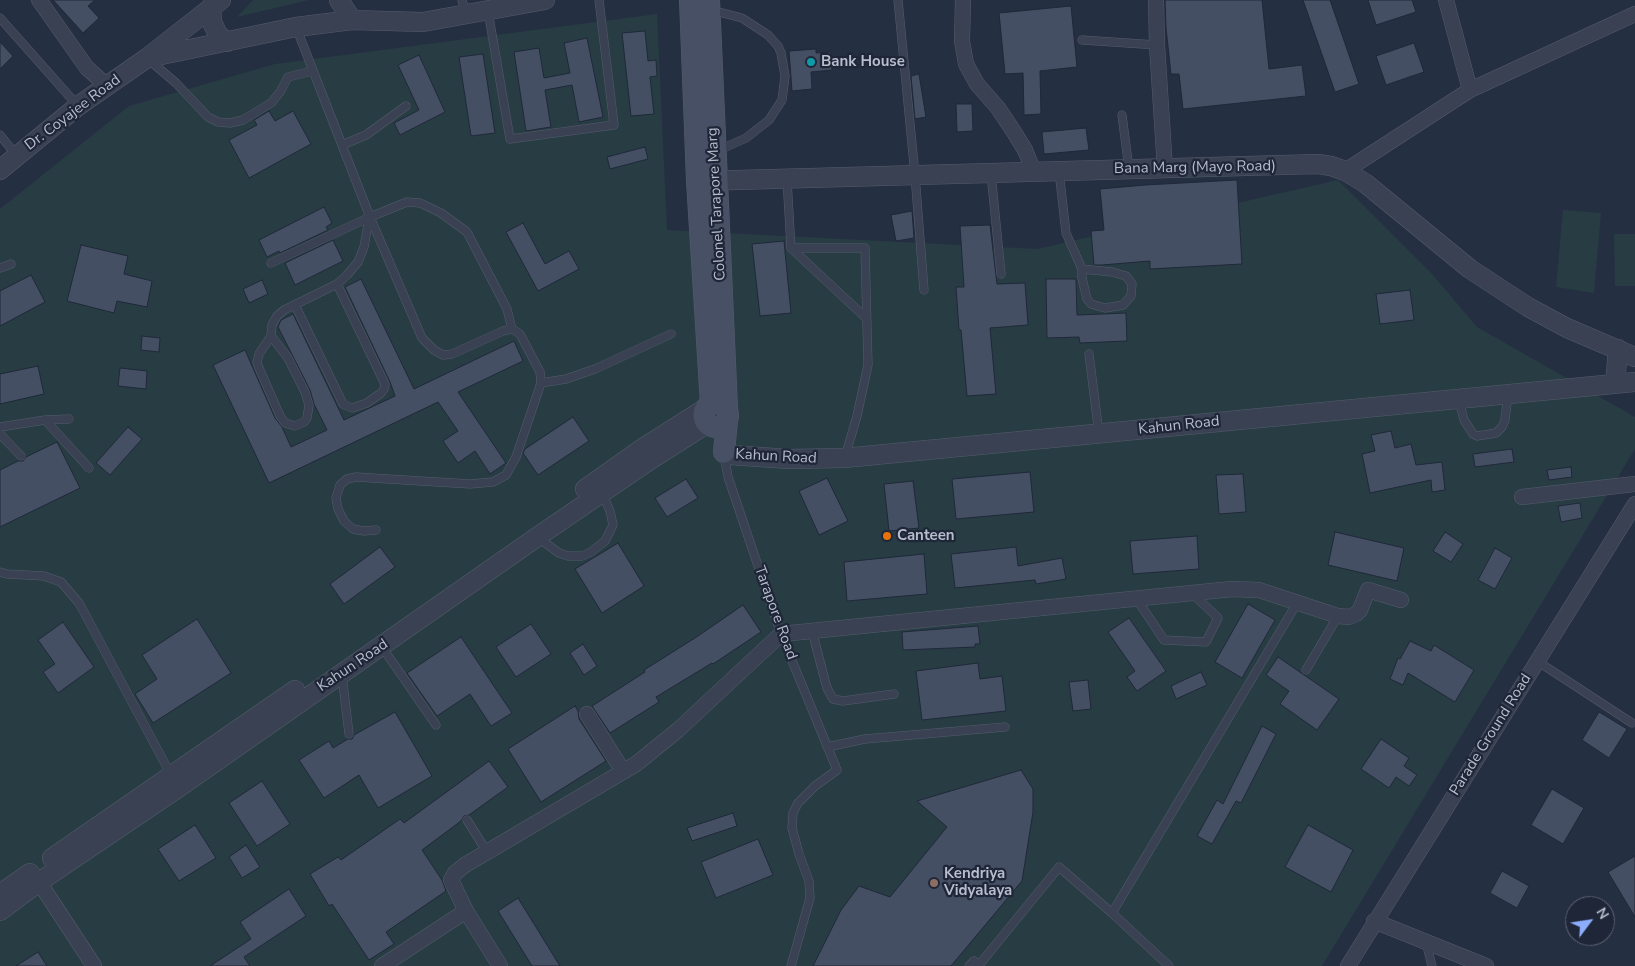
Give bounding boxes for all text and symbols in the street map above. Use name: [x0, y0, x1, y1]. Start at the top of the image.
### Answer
place label: Bank House: [821, 53, 905, 71]
marker: Bank House: [805, 56, 817, 68]
street label: Dr. Coyajee Road: [22, 71, 124, 155]
street label: Colonel Tarapore Marg: [704, 127, 730, 281]
street label: Bana Marg (Mayo Road): [1114, 158, 1276, 178]
street label: Kahun Road: [1138, 413, 1220, 439]
street label: Kahun Road: [735, 446, 817, 468]
place label: Canteen: [897, 527, 955, 545]
marker: Canteen: [881, 530, 893, 542]
street label: Tarapore Road: [750, 564, 800, 662]
street label: Kahun Road: [314, 636, 392, 696]
street label: Parade Ground Road: [1446, 671, 1536, 799]
place label: Kendriya Vidyalaya: [944, 865, 1012, 900]
marker: Kendriya Vidyalaya: [928, 877, 940, 889]
north arrow: [1565, 896, 1615, 946]
text: N: [1592, 904, 1613, 923]

